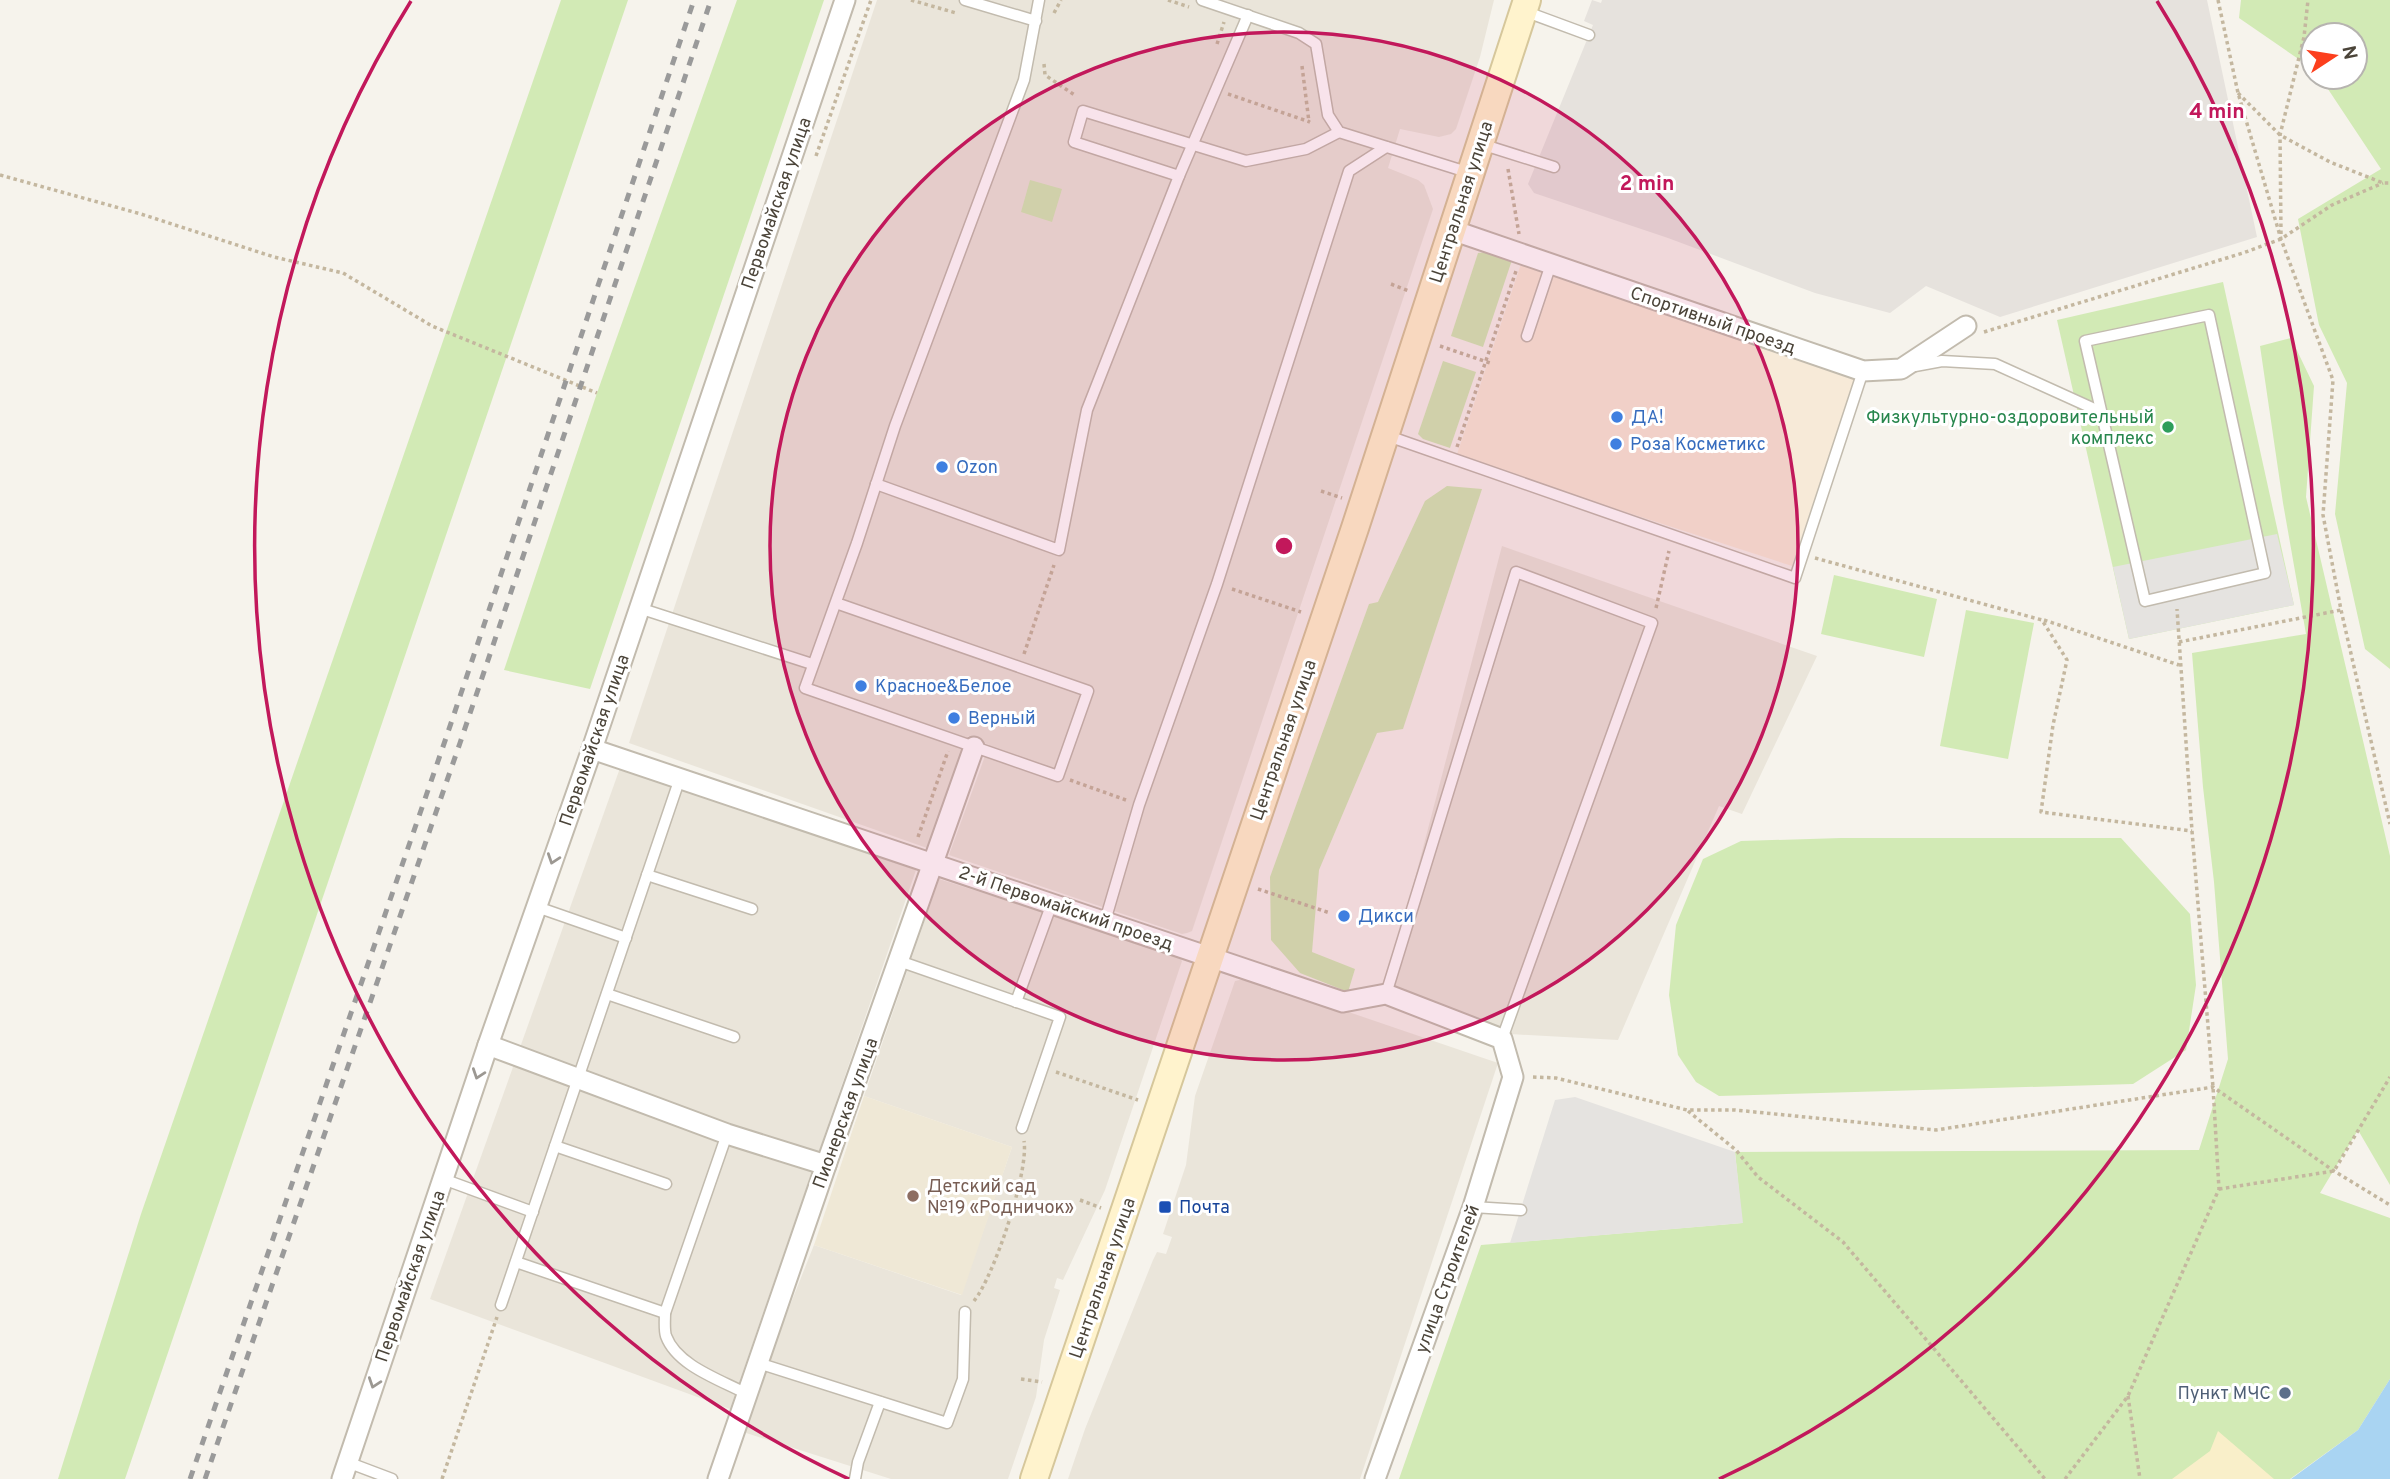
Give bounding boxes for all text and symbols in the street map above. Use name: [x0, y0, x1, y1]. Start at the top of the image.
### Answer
north arrow: [2299, 21, 2369, 91]
text: N: [2336, 44, 2362, 62]
text: 4 min: [2189, 99, 2245, 126]
street label: Первомайская улица: [737, 115, 818, 292]
street label: Центральная улица: [1425, 119, 1499, 286]
text: 2 min: [1620, 171, 1674, 198]
street label: Спортивный проезд: [1627, 282, 1798, 361]
place label: ДА!: [1631, 407, 1664, 430]
place label: Физкультурно-оздоровительный комплекс: [1866, 407, 2154, 451]
marker: ДА!: [1609, 409, 1625, 425]
marker: Физкультурно-оздоровительный комплекс: [2160, 419, 2176, 435]
place label: Роза Косметикс: [1630, 434, 1766, 457]
marker: Роза Косметикс: [1608, 436, 1624, 452]
place label: Ozon: [956, 457, 998, 480]
marker: Ozon: [934, 459, 950, 475]
centre of rings: [1272, 534, 1296, 558]
street label: Первомайская улица: [555, 652, 636, 829]
street label: Центральная улица: [1246, 657, 1323, 824]
place label: Красное&Белое: [875, 676, 1011, 699]
marker: Красное&Белое: [853, 678, 869, 694]
place label: Верный: [968, 708, 1036, 731]
marker: Верный: [946, 710, 962, 726]
one-way arrow: [547, 853, 561, 865]
street label: 2-й Первомайский проезд: [955, 862, 1176, 957]
place label: Дикси: [1358, 906, 1414, 929]
marker: Дикси: [1336, 908, 1352, 924]
street label: Пионерская улица: [808, 1035, 884, 1192]
one-way arrow: [472, 1068, 486, 1080]
place label: Детский сад №19 «Родничок»: [927, 1176, 1074, 1220]
street label: Первомайская улица: [371, 1188, 452, 1365]
marker: Детский сад №19 «Родничок»: [905, 1188, 921, 1204]
street label: Центральная улица: [1065, 1195, 1142, 1362]
place label: Почта: [1179, 1197, 1230, 1220]
marker: Почта: [1157, 1199, 1173, 1215]
street label: улица Строителей: [1411, 1202, 1486, 1357]
one-way arrow: [368, 1376, 382, 1388]
place label: Пункт МЧС: [2178, 1383, 2271, 1406]
marker: Пункт МЧС: [2277, 1385, 2293, 1401]

